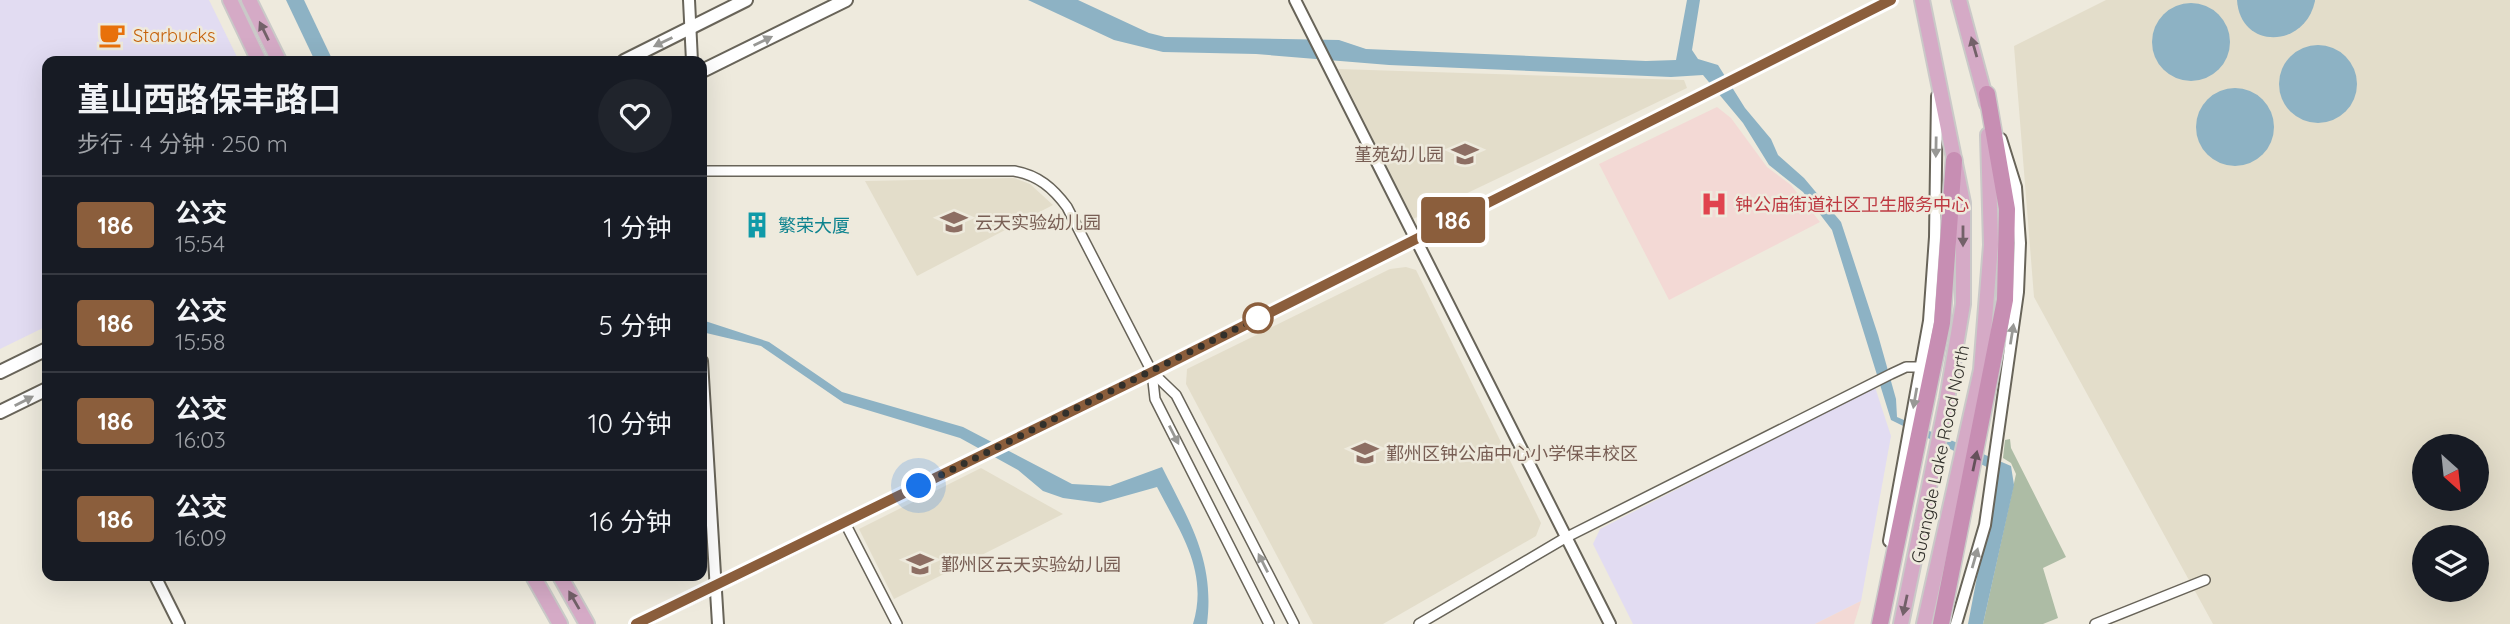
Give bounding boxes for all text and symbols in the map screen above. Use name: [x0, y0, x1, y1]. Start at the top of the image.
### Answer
cafe icon: Starbucks: [97, 20, 127, 50]
one-way arrow: [259, 21, 270, 41]
place label: Starbucks: [133, 24, 216, 47]
one-way arrow: [753, 35, 773, 47]
one-way arrow: [653, 36, 673, 47]
one-way arrow: [1968, 36, 1978, 57]
text: 堇山西路保丰路口: [77, 78, 341, 119]
button: heart: [598, 79, 672, 153]
text: 步行 · 4 分钟 · 250 m: [77, 129, 288, 158]
one-way arrow: [1930, 136, 1942, 158]
school or university icon: 堇苑幼儿园: [1450, 139, 1480, 169]
place label: 堇苑幼儿园: [1354, 143, 1444, 166]
hospital icon: 钟公庙街道社区卫生服务中心: [1699, 189, 1729, 219]
place label: 钟公庙街道社区卫生服务中心: [1735, 193, 1969, 216]
text: 公交: [175, 196, 227, 229]
line badge: 186: [1413, 197, 1493, 243]
text: 186: [1435, 205, 1471, 235]
school or university icon: 云天实验幼儿园: [939, 207, 969, 237]
text: 186: [98, 210, 133, 240]
building icon: 繁荣大厦: [742, 210, 772, 240]
text: 1 分钟: [603, 211, 672, 244]
place label: 云天实验幼儿园: [975, 211, 1101, 234]
place label: 繁荣大厦: [778, 214, 850, 237]
one-way arrow: [1957, 225, 1969, 247]
text: 15:54: [175, 229, 225, 258]
text: 公交: [175, 294, 227, 327]
unlabelled marker: [1243, 303, 1273, 333]
text: 186: [98, 308, 133, 338]
text: 5 分钟: [599, 309, 672, 342]
one-way arrow: [2007, 323, 2018, 345]
text: 15:58: [175, 327, 225, 356]
street label: Guangde Lake Road North: [1906, 343, 1974, 565]
one-way arrow: [1910, 387, 1921, 409]
text: 公交: [175, 392, 227, 425]
one-way arrow: [14, 395, 34, 406]
text: 186: [98, 406, 133, 436]
text: 10 分钟: [588, 407, 672, 440]
text: 16:03: [175, 425, 226, 454]
one-way arrow: [1167, 426, 1179, 446]
north arrow: [2412, 434, 2488, 511]
map controls: [2412, 434, 2489, 602]
school or university icon: 鄞州区钟公庙中心小学保丰校区: [1350, 438, 1380, 468]
place label: 鄞州区钟公庙中心小学保丰校区: [1386, 442, 1638, 465]
one-way arrow: [1970, 450, 1981, 472]
your location: [901, 468, 936, 503]
text: 公交: [175, 490, 227, 523]
text: 186: [98, 504, 133, 534]
text: 16 分钟: [589, 505, 672, 538]
text: 16:09: [175, 523, 227, 552]
button: layers: [2412, 525, 2489, 602]
one-way arrow: [1970, 547, 1981, 569]
school or university icon: 鄞州区云天实验幼儿园: [905, 549, 935, 579]
place label: 鄞州区云天实验幼儿园: [941, 553, 1121, 576]
one-way arrow: [1257, 553, 1269, 573]
one-way arrow: [568, 590, 580, 610]
one-way arrow: [1899, 594, 1910, 616]

